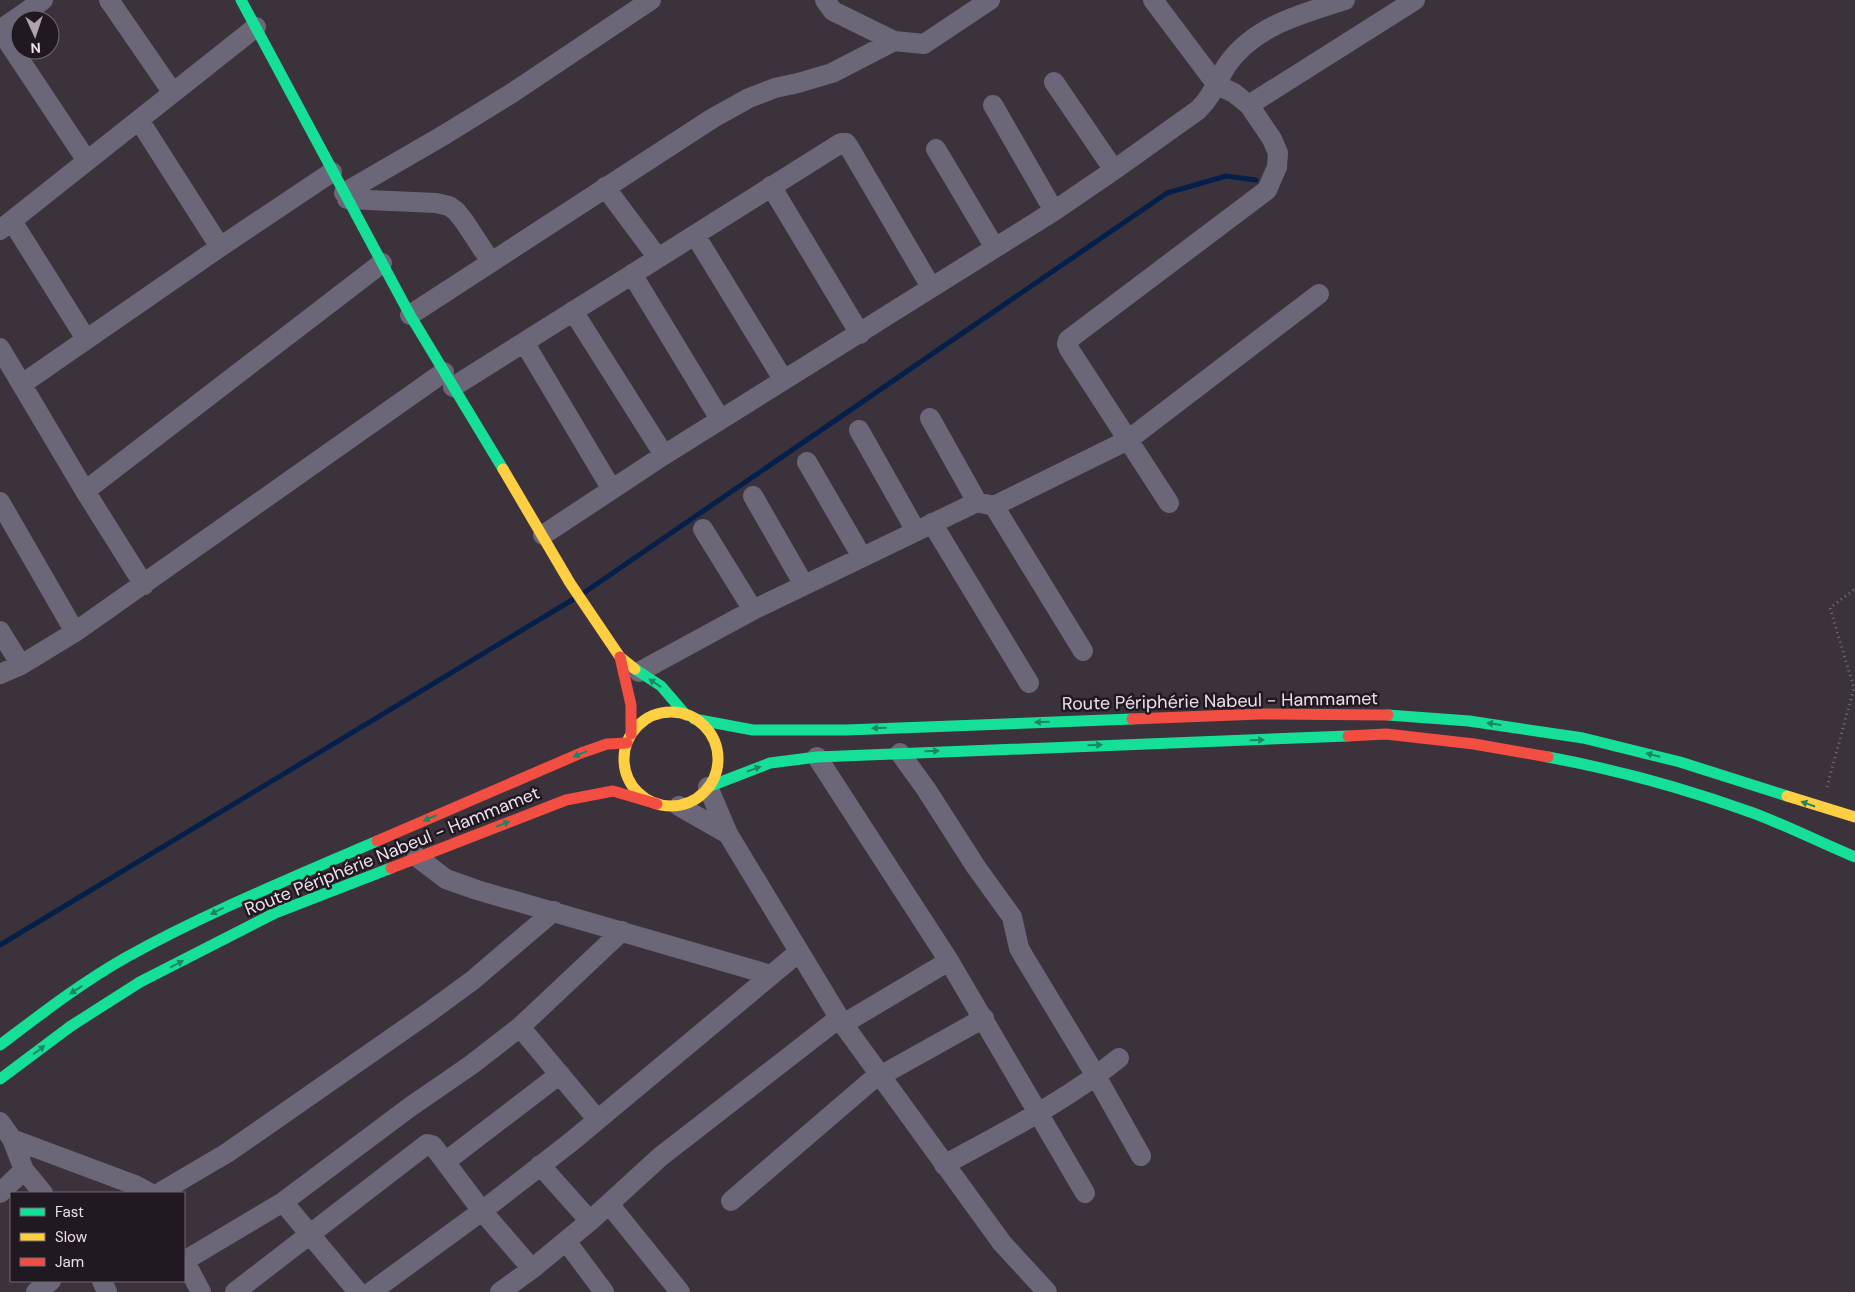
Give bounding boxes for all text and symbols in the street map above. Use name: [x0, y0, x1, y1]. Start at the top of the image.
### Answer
north arrow: [10, 10, 60, 60]
text: N: [30, 39, 41, 57]
one-way arrow: [649, 678, 662, 687]
street label: Route Périphérie Nabeul - Hammamet: [1062, 686, 1378, 716]
one-way arrow: [1034, 719, 1050, 727]
one-way arrow: [1485, 720, 1501, 728]
one-way arrow: [871, 725, 887, 733]
one-way arrow: [1249, 735, 1265, 743]
one-way arrow: [1087, 741, 1103, 749]
one-way arrow: [924, 747, 940, 755]
one-way arrow: [572, 750, 587, 758]
one-way arrow: [1646, 751, 1661, 759]
one-way arrow: [747, 765, 762, 773]
street label: Route Périphérie Nabeul - Hammamet: [241, 781, 543, 921]
one-way arrow: [1801, 799, 1816, 807]
one-way arrow: [423, 814, 437, 822]
one-way arrow: [495, 820, 510, 827]
one-way arrow: [210, 907, 225, 915]
one-way arrow: [169, 960, 184, 968]
one-way arrow: [69, 986, 83, 995]
one-way arrow: [32, 1045, 46, 1055]
legend: [10, 1192, 185, 1282]
text: Fast: [55, 1202, 84, 1222]
text: Slow: [55, 1227, 88, 1247]
text: Jam: [55, 1252, 84, 1272]

